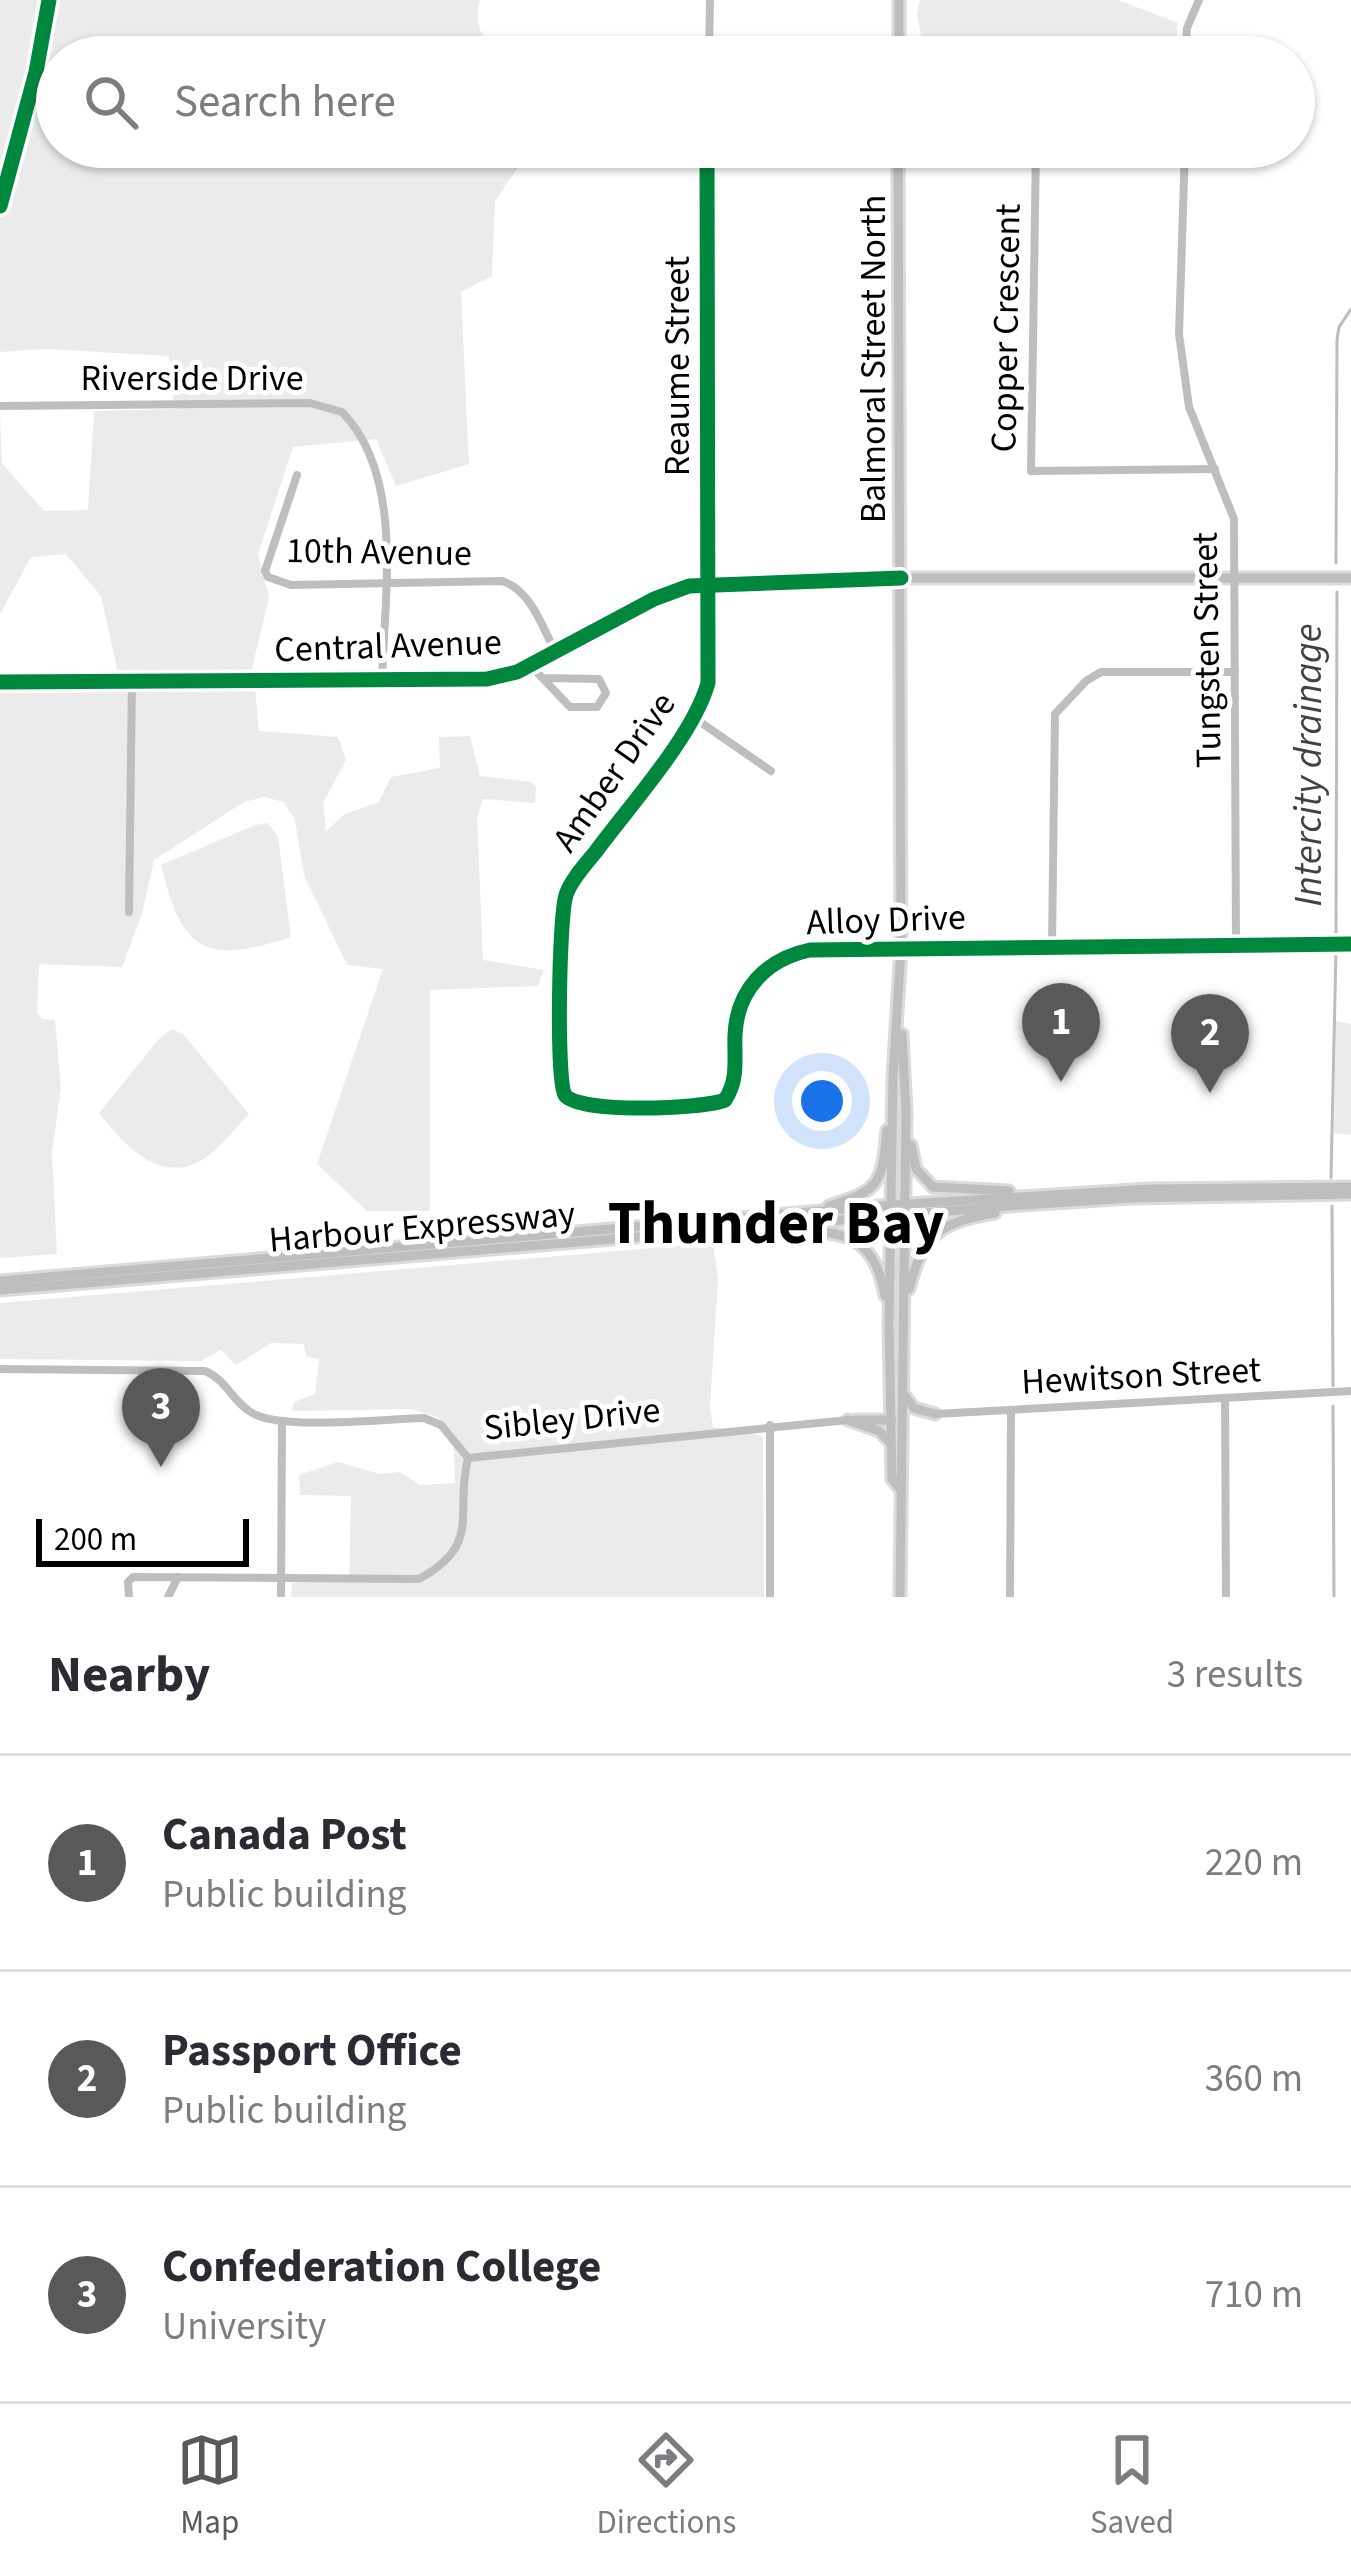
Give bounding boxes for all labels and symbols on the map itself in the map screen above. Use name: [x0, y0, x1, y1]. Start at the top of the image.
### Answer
street label: Balmoral Street North: [848, 195, 899, 523]
street label: Copper Crescent: [978, 203, 1034, 453]
street label: Reaume Street: [652, 256, 703, 476]
street label: Riverside Drive: [80, 353, 304, 404]
street label: 10th Avenue: [286, 525, 472, 579]
street label: Tungsten Street: [1179, 532, 1235, 768]
street label: Central Avenue: [273, 617, 503, 675]
water label: Intercity drainage: [1281, 624, 1337, 906]
street label: Amber Drive: [540, 682, 688, 862]
street label: Alloy Drive: [805, 892, 967, 948]
pin: 1: [1022, 983, 1100, 1082]
pin: 2: [1171, 994, 1249, 1093]
your location: [792, 1071, 852, 1131]
district label: Thunder Bay: [608, 1182, 944, 1267]
street label: Harbour Expressway: [267, 1188, 577, 1266]
street label: Hewitson Street: [1020, 1344, 1262, 1408]
pin: 3: [122, 1368, 200, 1467]
street label: Sibley Drive: [481, 1384, 663, 1454]
scale bar: [36, 1513, 249, 1566]

